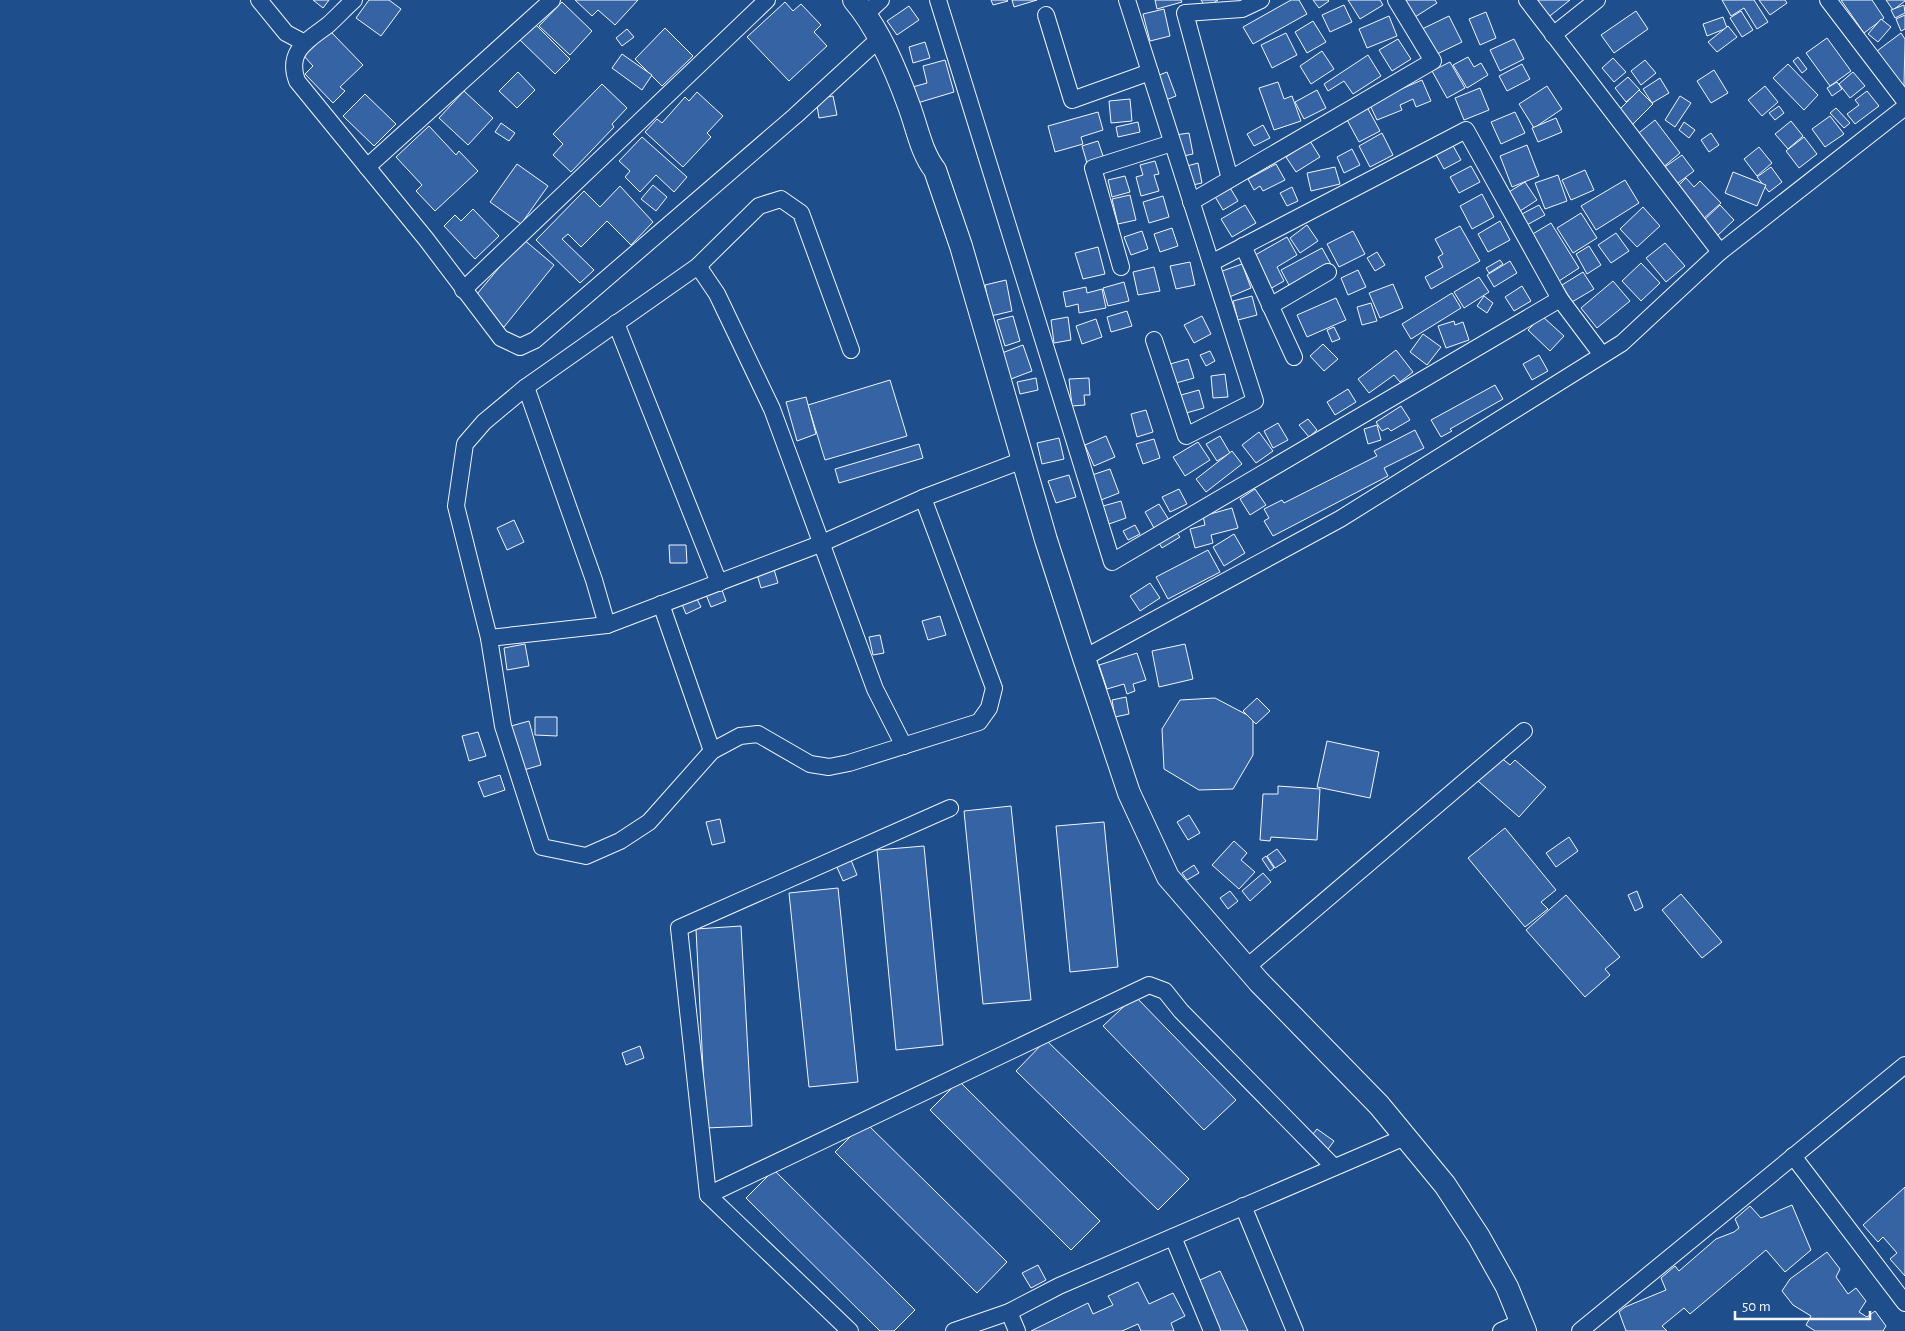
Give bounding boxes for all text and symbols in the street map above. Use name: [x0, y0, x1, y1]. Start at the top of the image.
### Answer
scale bar: [1735, 1288, 1870, 1320]
text: 50 m: [1742, 1299, 1771, 1314]

